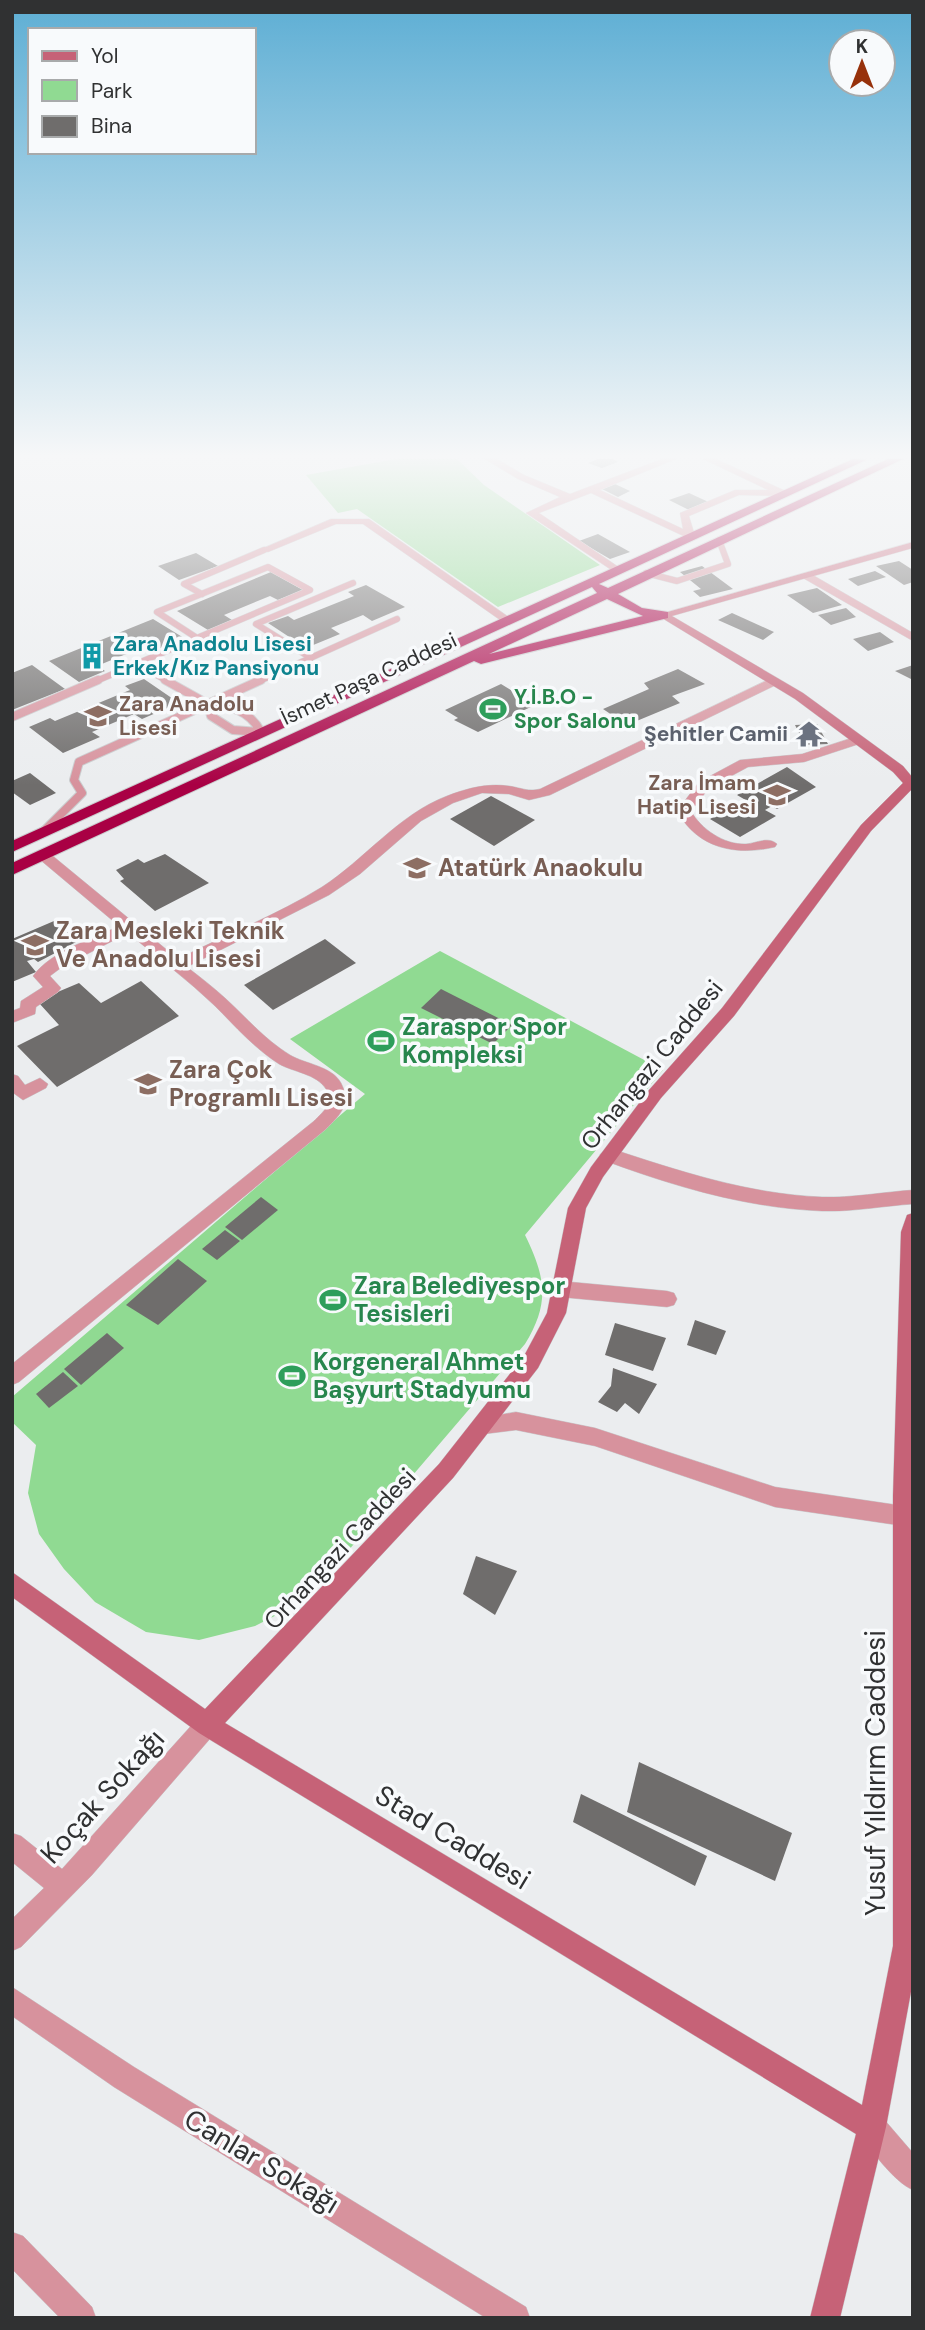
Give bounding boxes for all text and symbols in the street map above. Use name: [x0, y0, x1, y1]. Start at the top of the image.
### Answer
legend: [28, 28, 256, 154]
north arrow: [827, 28, 897, 98]
text: K: [856, 34, 868, 59]
text: Yol: [91, 42, 119, 70]
text: Park: [91, 77, 133, 105]
text: Bina: [91, 112, 132, 140]
street label: İsmet Paşa Caddesi: [277, 626, 461, 732]
place label: Zara Anadolu Lisesi Erkek/Kız Pansiyonu: [113, 630, 319, 682]
building icon: Zara Anadolu Lisesi Erkek/Kız Pansiyonu: [77, 641, 107, 671]
place label: Y.İ.B.O - Spor Salonu: [514, 683, 636, 735]
place label: Zara Anadolu Lisesi: [119, 690, 255, 742]
sports icon: Y.İ.B.O - Spor Salonu: [478, 694, 508, 724]
school or university icon: Zara Anadolu Lisesi: [83, 701, 113, 731]
temple icon: Şehitler Camii: [794, 719, 824, 749]
place label: Şehitler Camii: [644, 720, 788, 748]
place label: Zara İmam Hatip Lisesi: [637, 769, 756, 821]
school or university icon: Zara İmam Hatip Lisesi: [762, 780, 792, 810]
place label: Atatürk Anaokulu: [438, 852, 643, 883]
school or university icon: Atatürk Anaokulu: [402, 853, 432, 883]
place label: Zara Mesleki Teknik Ve Anadolu Lisesi: [56, 915, 285, 974]
school or university icon: Zara Mesleki Teknik Ve Anadolu Lisesi: [20, 930, 50, 960]
street label: Orhangazi Caddesi: [574, 974, 730, 1156]
place label: Zaraspor Spor Kompleksi: [402, 1011, 567, 1070]
sports icon: Zaraspor Spor Kompleksi: [366, 1026, 396, 1056]
place label: Zara Çok Programlı Lisesi: [169, 1054, 353, 1113]
school or university icon: Zara Çok Programlı Lisesi: [133, 1069, 163, 1099]
place label: Zara Belediyespor Tesisleri: [354, 1270, 565, 1329]
sports icon: Zara Belediyespor Tesisleri: [318, 1285, 348, 1315]
place label: Korgeneral Ahmet Başyurt Stadyumu: [313, 1346, 531, 1405]
sports icon: Korgeneral Ahmet Başyurt Stadyumu: [277, 1361, 307, 1391]
street label: Orhangazi Caddesi: [257, 1461, 422, 1636]
street label: Yusuf Yıldırım Caddesi: [857, 1630, 894, 1916]
street label: Koçak Sokağı: [32, 1721, 173, 1871]
street label: Stad Caddesi: [368, 1777, 537, 1898]
street label: Canlar Sokağı: [177, 2101, 346, 2222]

